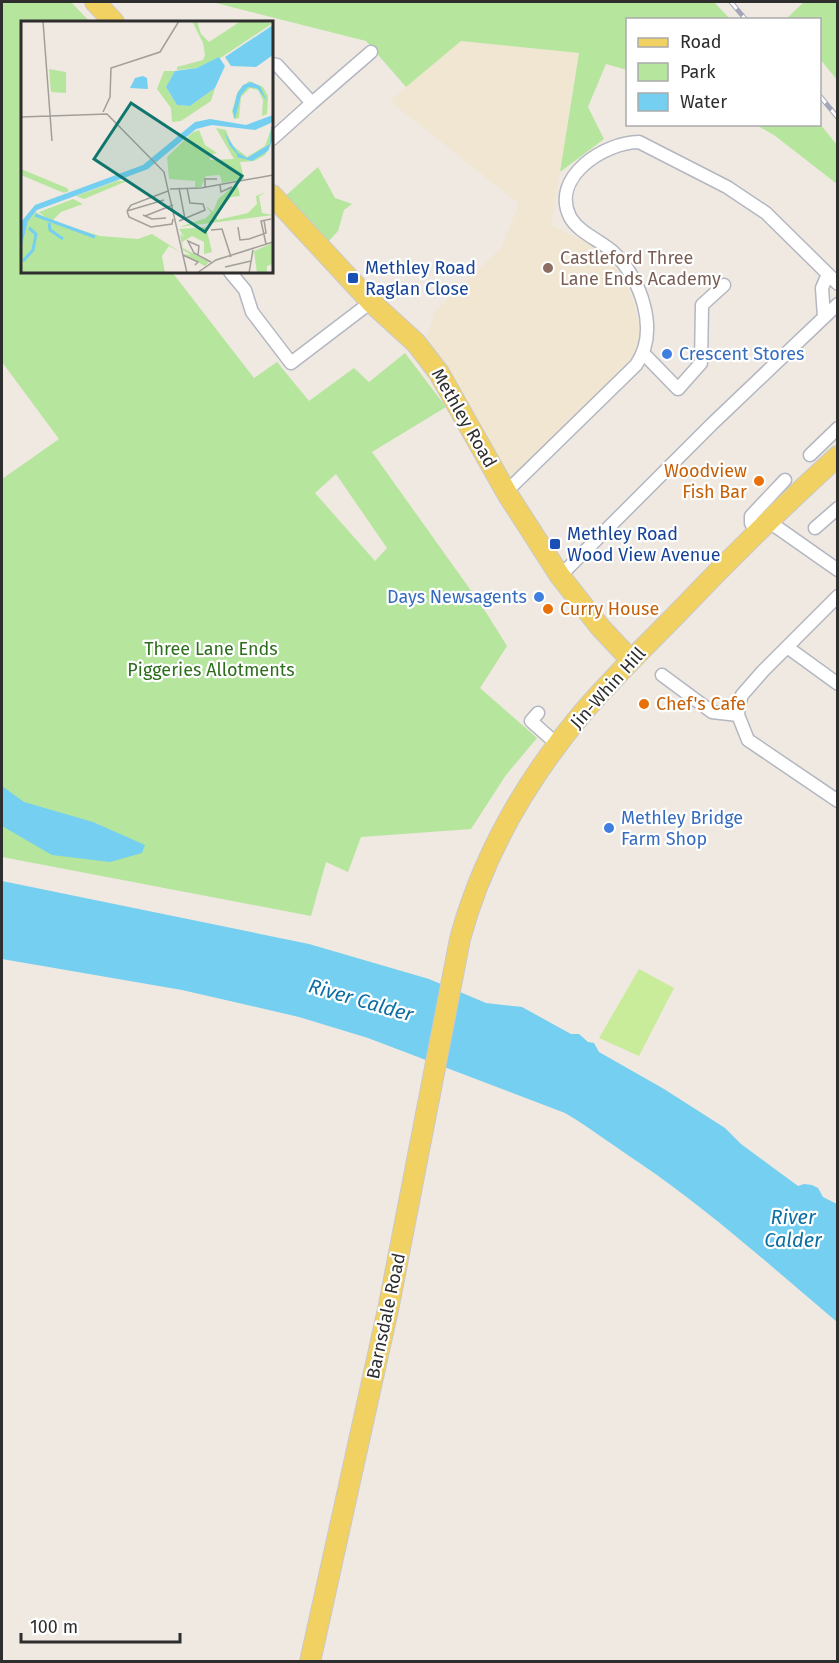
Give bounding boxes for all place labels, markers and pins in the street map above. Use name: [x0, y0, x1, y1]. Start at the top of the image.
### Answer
place label: Castleford Three Lane Ends Academy: [560, 247, 721, 290]
place label: Methley Road Raglan Close: [365, 257, 476, 300]
marker: Castleford Three Lane Ends Academy: [541, 261, 555, 275]
marker: Methley Road Raglan Close: [346, 271, 360, 285]
place label: Crescent Stores: [679, 343, 804, 365]
marker: Crescent Stores: [660, 347, 674, 361]
place label: Woodview Fish Bar: [664, 460, 747, 503]
marker: Woodview Fish Bar: [752, 474, 766, 488]
place label: Methley Road Wood View Avenue: [567, 523, 721, 566]
marker: Methley Road Wood View Avenue: [548, 537, 562, 551]
place label: Days Newsagents: [387, 586, 527, 608]
marker: Days Newsagents: [532, 590, 546, 604]
place label: Curry House: [560, 598, 659, 620]
marker: Curry House: [541, 602, 555, 616]
place label: Chef's Cafe: [656, 693, 746, 715]
marker: Chef's Cafe: [637, 697, 651, 711]
place label: Methley Bridge Farm Shop: [621, 807, 743, 850]
marker: Methley Bridge Farm Shop: [602, 821, 616, 835]

